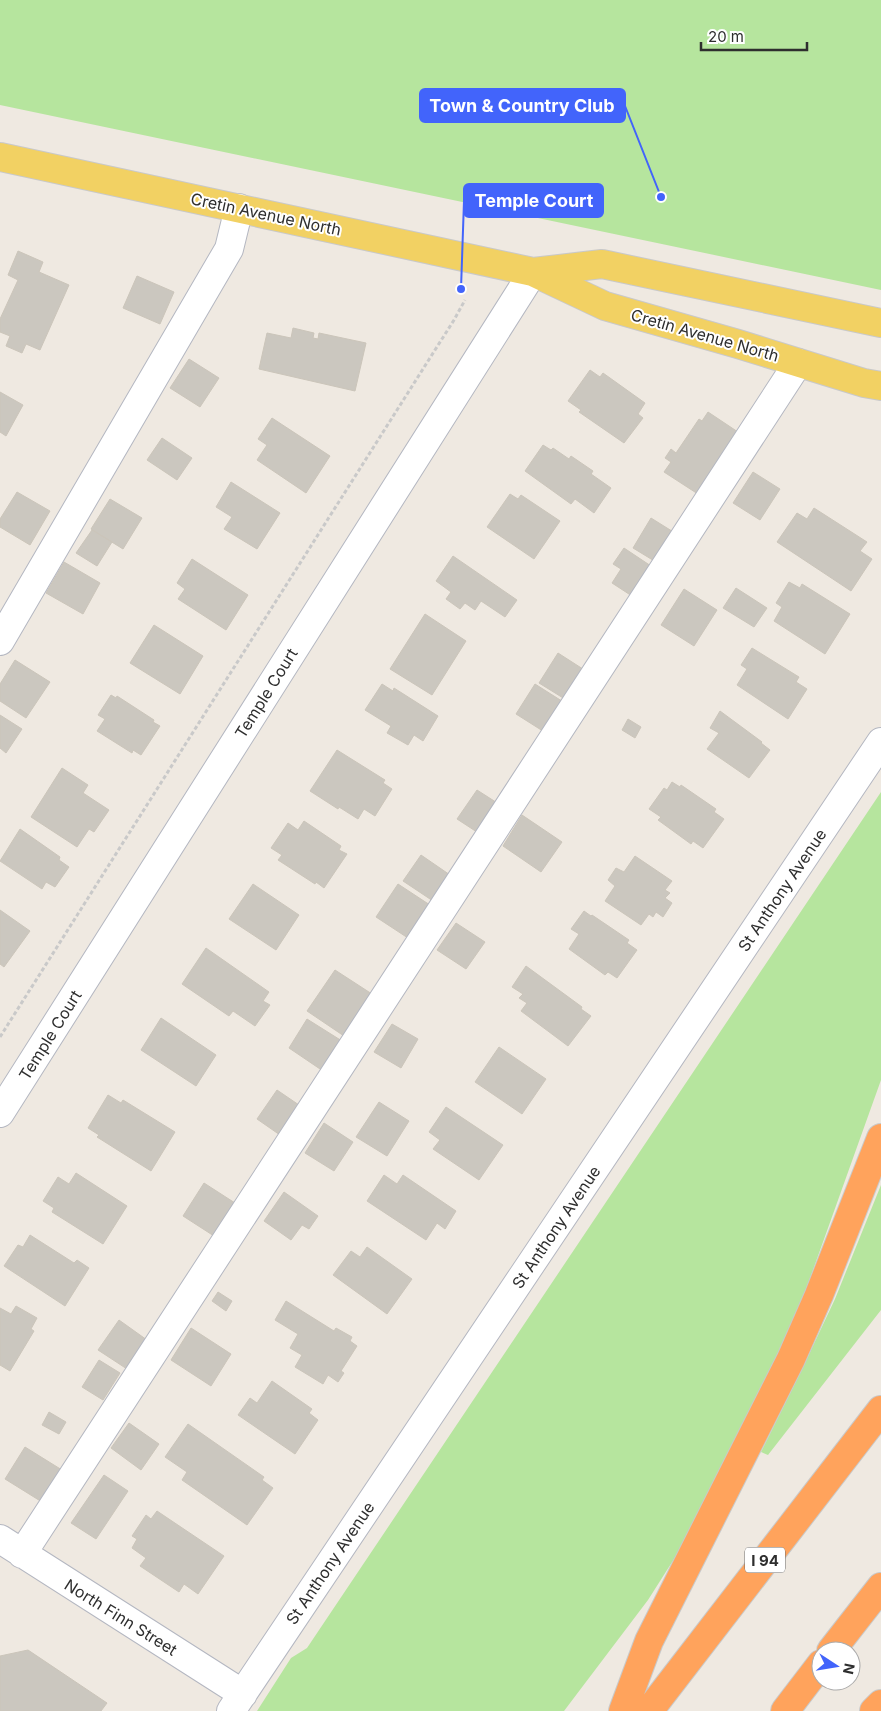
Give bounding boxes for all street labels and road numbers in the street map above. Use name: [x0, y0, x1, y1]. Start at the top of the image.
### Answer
street label: Cretin Avenue North: [189, 188, 343, 240]
street label: Cretin Avenue North: [629, 304, 781, 366]
street label: Temple Court: [230, 644, 302, 742]
street label: St Anthony Avenue: [734, 825, 830, 955]
street label: Temple Court: [14, 986, 86, 1084]
street label: St Anthony Avenue: [508, 1162, 604, 1292]
street label: St Anthony Avenue: [282, 1498, 378, 1628]
road number: I 94: [745, 1548, 785, 1572]
street label: North Finn Street: [61, 1574, 181, 1660]

